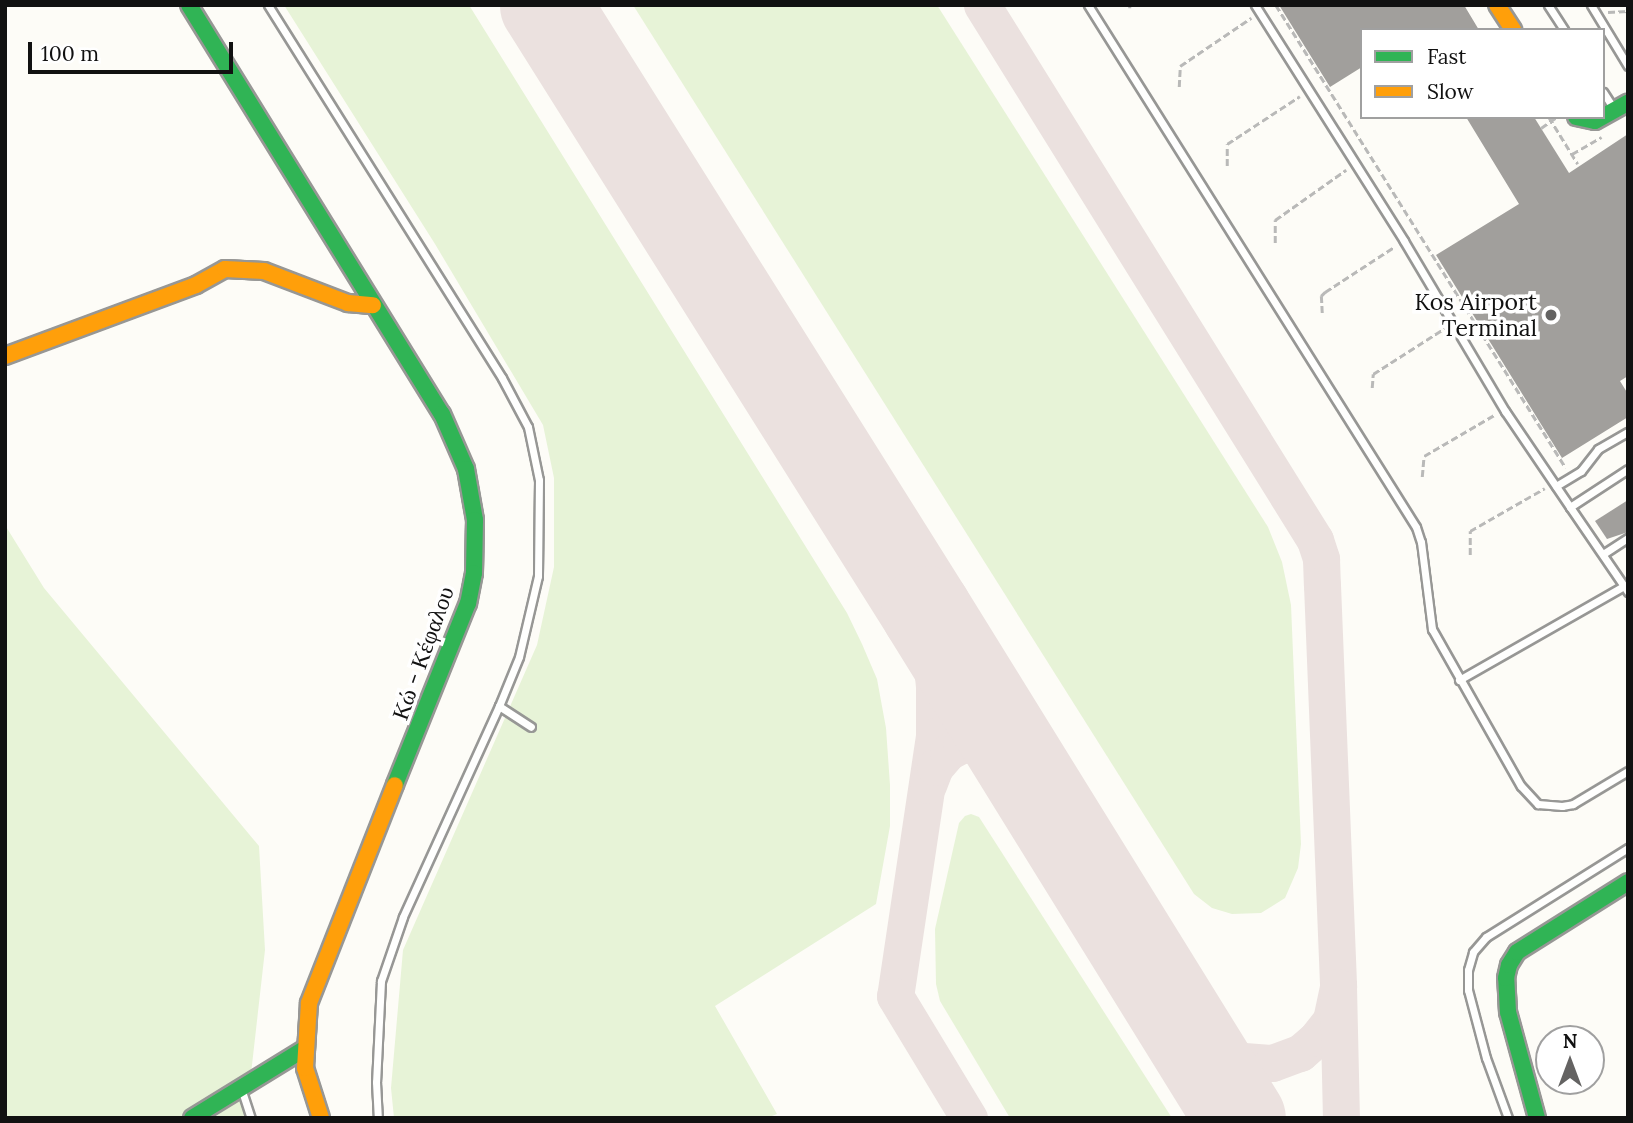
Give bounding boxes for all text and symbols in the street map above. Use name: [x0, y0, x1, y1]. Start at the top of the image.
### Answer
scale bar: [32, 28, 236, 72]
legend: [1360, 28, 1605, 119]
text: 100 m: [41, 40, 99, 67]
text: Fast: [1427, 43, 1466, 70]
text: Slow: [1427, 78, 1474, 105]
place label: Kos Airport Terminal: [1414, 288, 1537, 342]
marker: Kos Airport Terminal: [1543, 307, 1559, 323]
street label: Κώ - Κέφαλου: [386, 583, 460, 723]
north arrow: [1535, 1025, 1605, 1095]
text: N: [1563, 1029, 1577, 1053]

